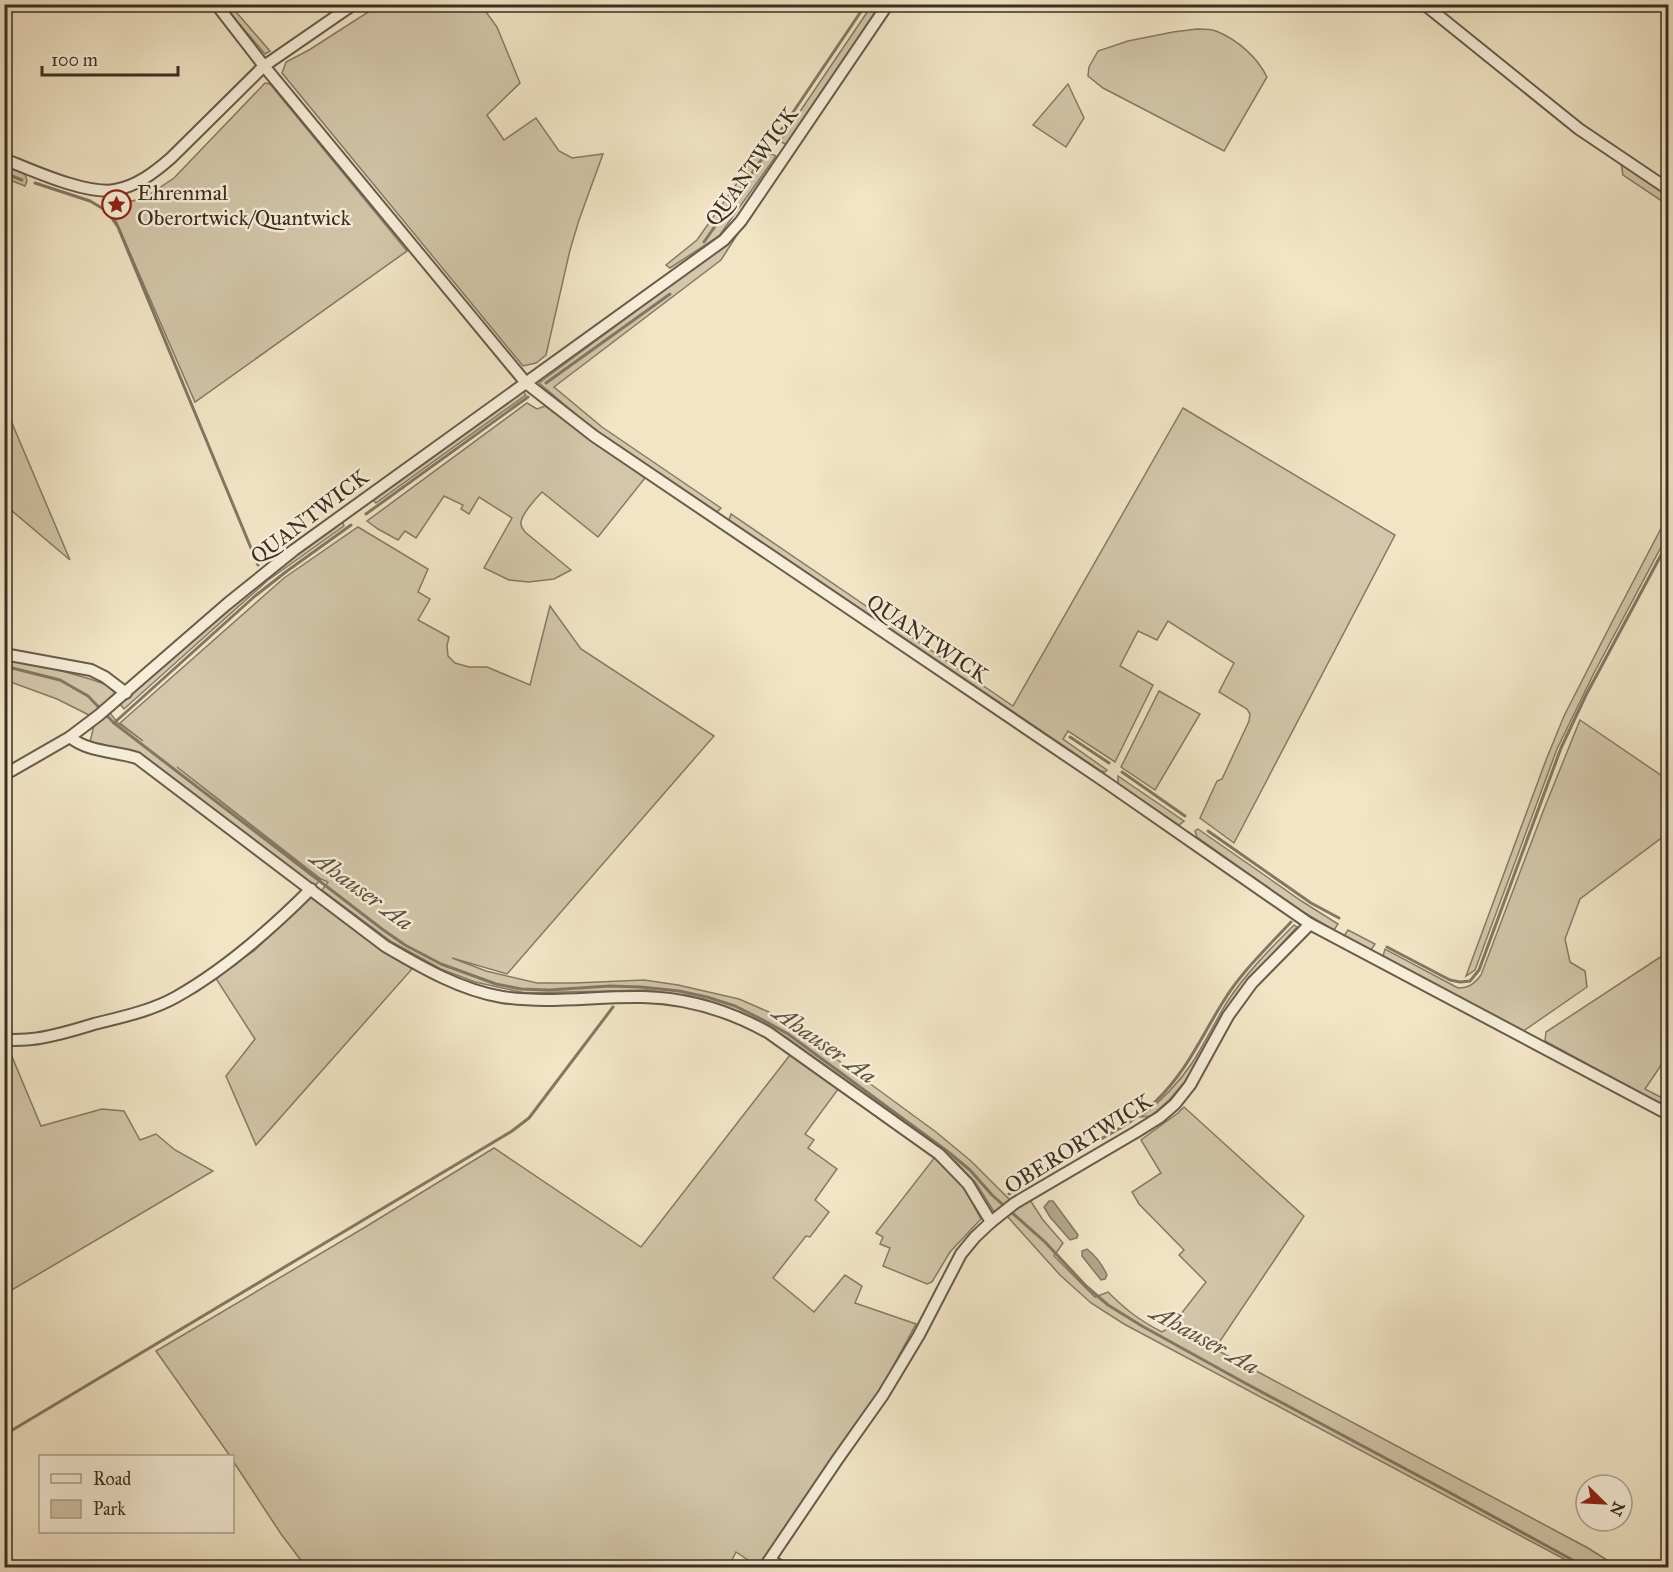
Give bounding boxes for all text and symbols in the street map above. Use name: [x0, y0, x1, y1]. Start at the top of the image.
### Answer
scale bar: [42, 39, 178, 77]
text: 100 m: [51, 49, 98, 71]
street label: QUANTWICK: [699, 100, 805, 231]
place label: Ehrenmal Oberortwick/Quantwick: [137, 179, 352, 231]
place icon: Ehrenmal Oberortwick/Quantwick: [100, 189, 132, 221]
street label: QUANTWICK: [245, 462, 375, 570]
street label: QUANTWICK: [862, 588, 995, 690]
water label: Ahauser Aa: [302, 841, 419, 937]
water label: Ahauser Aa: [765, 996, 883, 1091]
street label: OBERORTWICK: [999, 1086, 1158, 1200]
water label: Ahauser Aa: [1143, 1295, 1265, 1381]
legend: [39, 1455, 234, 1533]
text: Road: [93, 1468, 131, 1490]
north arrow: [1574, 1473, 1634, 1533]
text: Park: [93, 1498, 126, 1520]
text: N: [1606, 1499, 1629, 1519]

